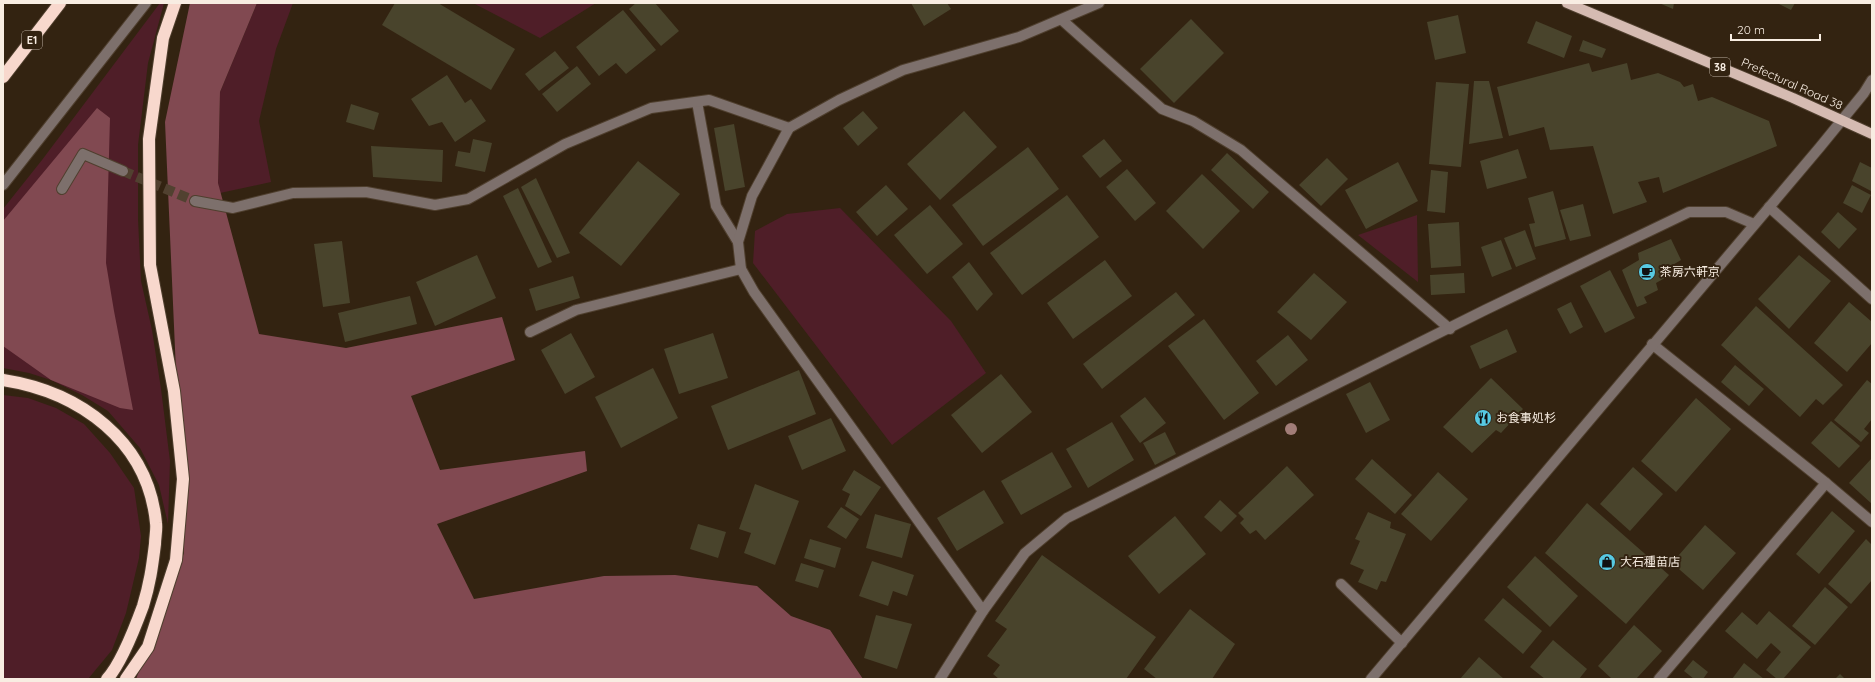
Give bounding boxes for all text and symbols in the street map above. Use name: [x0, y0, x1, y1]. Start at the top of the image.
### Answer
scale bar: [1731, 16, 1820, 42]
text: 20 m: [1737, 22, 1765, 37]
road number: E1: [22, 31, 42, 49]
street label: Prefectural Road 38: [1739, 54, 1845, 113]
road number: 38: [1710, 58, 1730, 76]
cafe icon: 茶房六軒京: [1637, 262, 1657, 282]
place label: 茶房六軒京: [1660, 264, 1720, 279]
restaurant icon: お食事処杉: [1473, 408, 1493, 428]
place label: お食事処杉: [1496, 410, 1556, 425]
shop icon: 大石種苗店: [1597, 552, 1617, 572]
place label: 大石種苗店: [1620, 554, 1680, 569]

